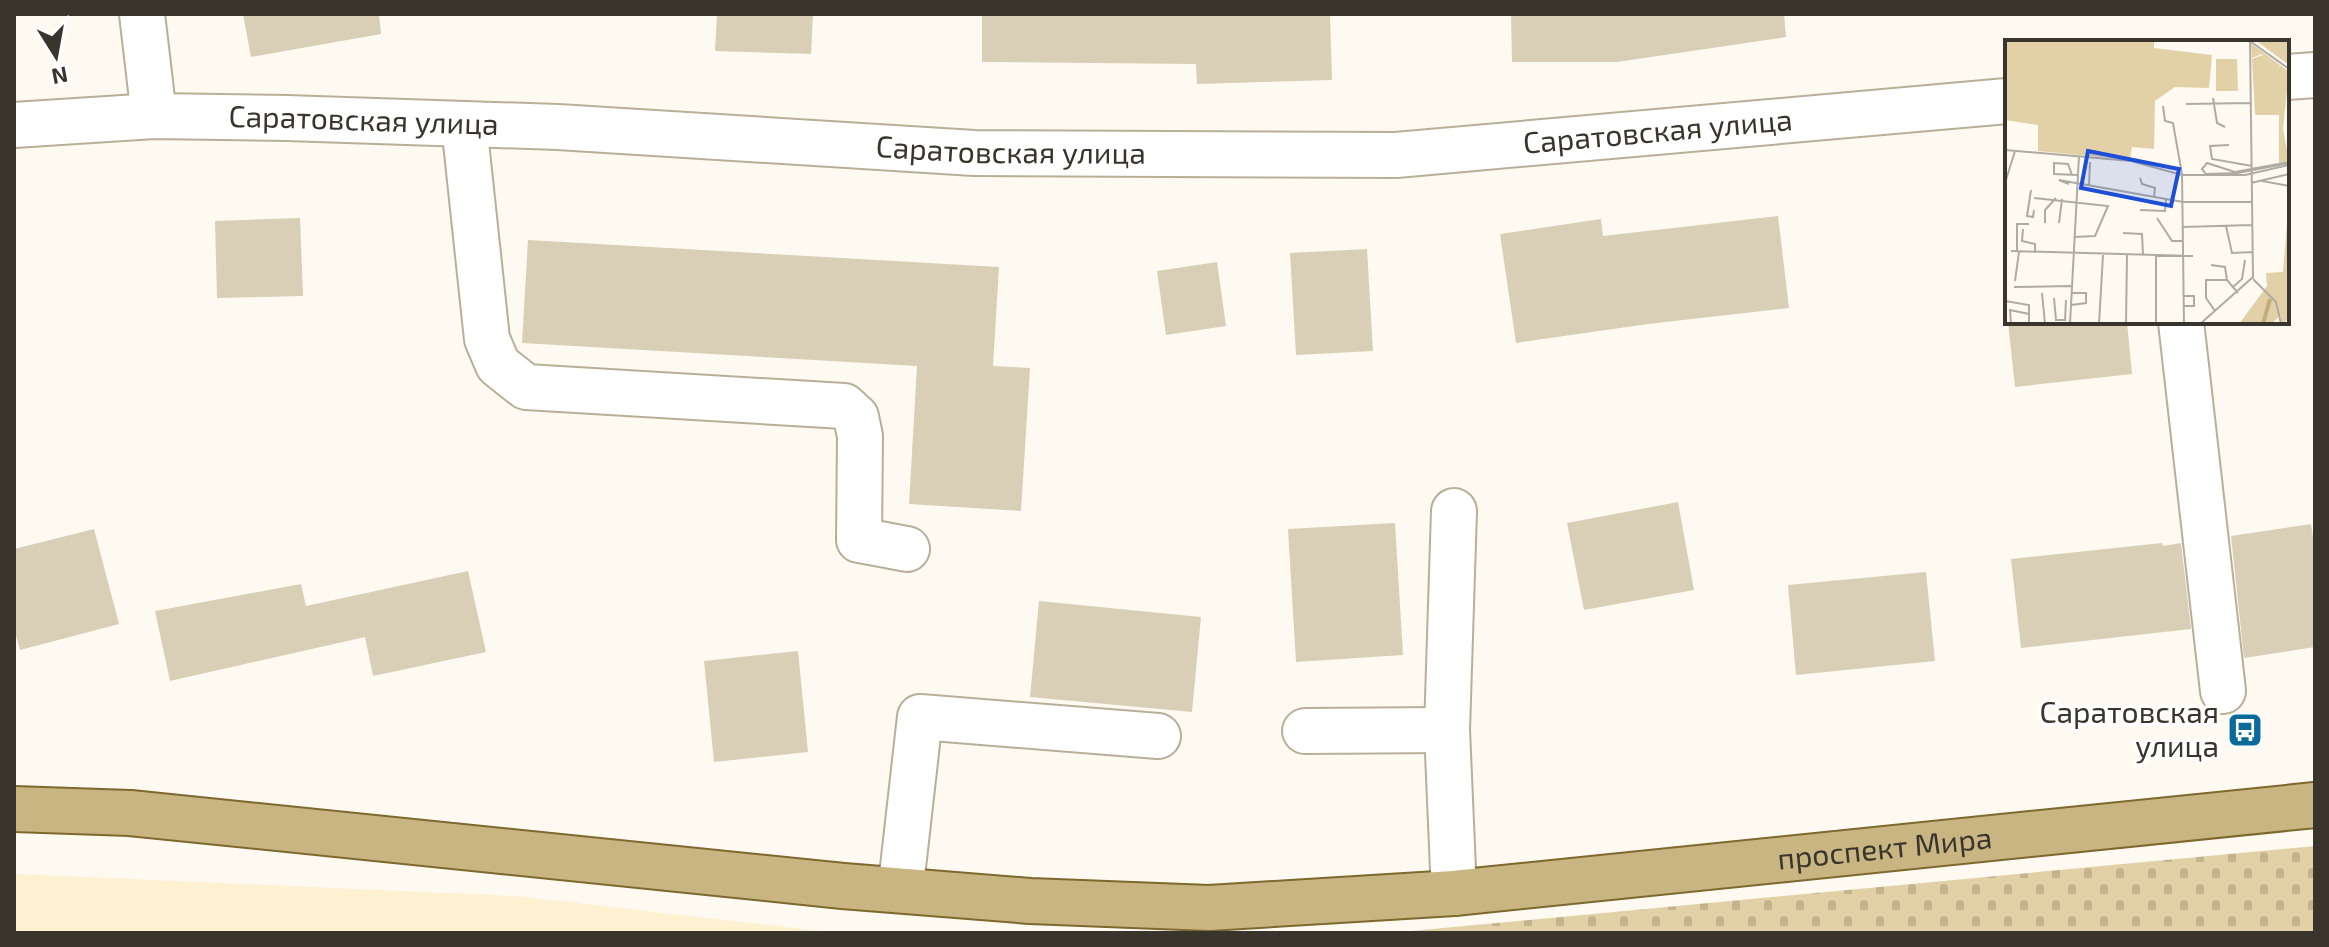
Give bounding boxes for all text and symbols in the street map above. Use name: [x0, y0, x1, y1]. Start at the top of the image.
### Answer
north arrow: [16, 16, 96, 96]
inset map: [2005, 40, 2289, 324]
text: N: [50, 62, 70, 91]
street label: Саратовская улица: [228, 97, 499, 141]
street label: Саратовская улица: [1521, 100, 1794, 160]
street label: Саратовская улица: [875, 127, 1146, 170]
place label: Саратовская улица: [2039, 693, 2219, 764]
bus stop icon: Саратовская улица: [2226, 711, 2264, 749]
street label: проспект Мира: [1775, 818, 1994, 876]

